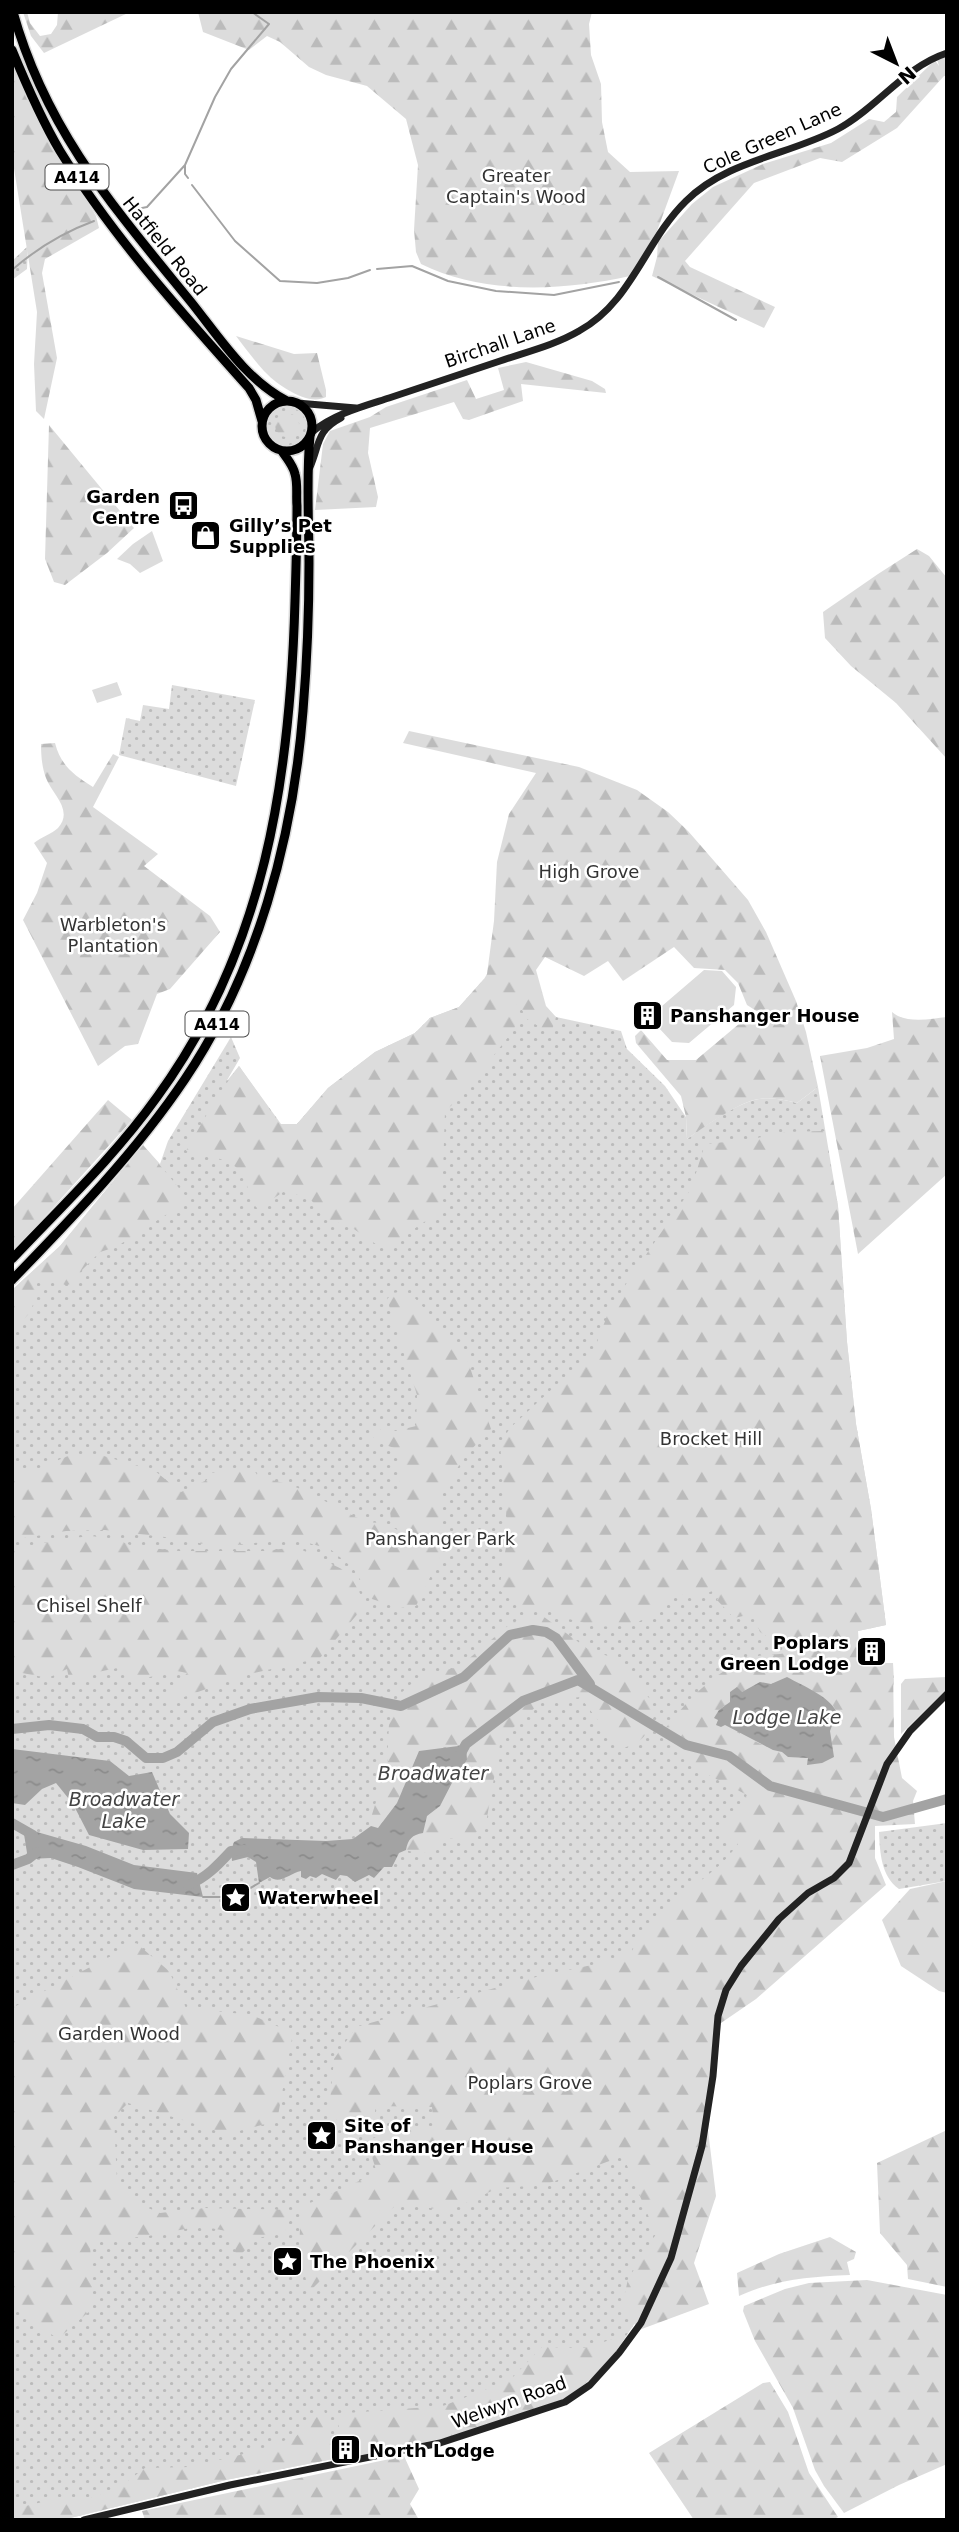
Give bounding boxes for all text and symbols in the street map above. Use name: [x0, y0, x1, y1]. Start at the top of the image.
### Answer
north arrow: [861, 28, 931, 98]
text: N: [894, 62, 921, 89]
street label: Cole Green Lane: [700, 98, 844, 178]
road number: A414: [46, 164, 108, 190]
park label: Greater Captain's Wood: [446, 165, 586, 207]
street label: Hatfield Road: [119, 192, 211, 300]
street label: Birchall Lane: [442, 314, 558, 372]
place label: Garden Centre: [86, 486, 160, 528]
bus stop icon: Garden Centre: [166, 489, 200, 523]
place label: Gilly’s Pet Supplies: [229, 515, 332, 557]
shop icon: Gilly’s Pet Supplies: [189, 518, 223, 552]
park label: High Grove: [539, 861, 639, 882]
park label: Warbleton's Plantation: [60, 914, 166, 956]
building icon: Panshanger House: [630, 998, 664, 1032]
place label: Panshanger House: [670, 1005, 860, 1026]
road number: A414: [186, 1012, 248, 1036]
park label: Brocket Hill: [660, 1428, 762, 1449]
park label: Panshanger Park: [365, 1528, 516, 1549]
park label: Chisel Shelf: [36, 1595, 142, 1616]
place label: Poplars Green Lodge: [720, 1632, 849, 1674]
building icon: Poplars Green Lodge: [855, 1635, 889, 1669]
water label: Lodge Lake: [733, 1706, 841, 1728]
water label: Broadwater: [378, 1762, 489, 1784]
water label: Broadwater Lake: [69, 1788, 180, 1832]
place icon: Waterwheel: [218, 1880, 252, 1914]
place label: Waterwheel: [258, 1887, 379, 1908]
park label: Garden Wood: [58, 2023, 180, 2044]
park label: Poplars Grove: [468, 2072, 592, 2093]
place label: Site of Panshanger House: [344, 2115, 534, 2157]
place icon: Site of Panshanger House: [304, 2118, 338, 2152]
place icon: The Phoenix: [270, 2244, 304, 2278]
place label: The Phoenix: [310, 2251, 435, 2272]
street label: Welwyn Road: [449, 2372, 569, 2432]
building icon: North Lodge: [329, 2433, 363, 2467]
place label: North Lodge: [369, 2440, 495, 2461]

